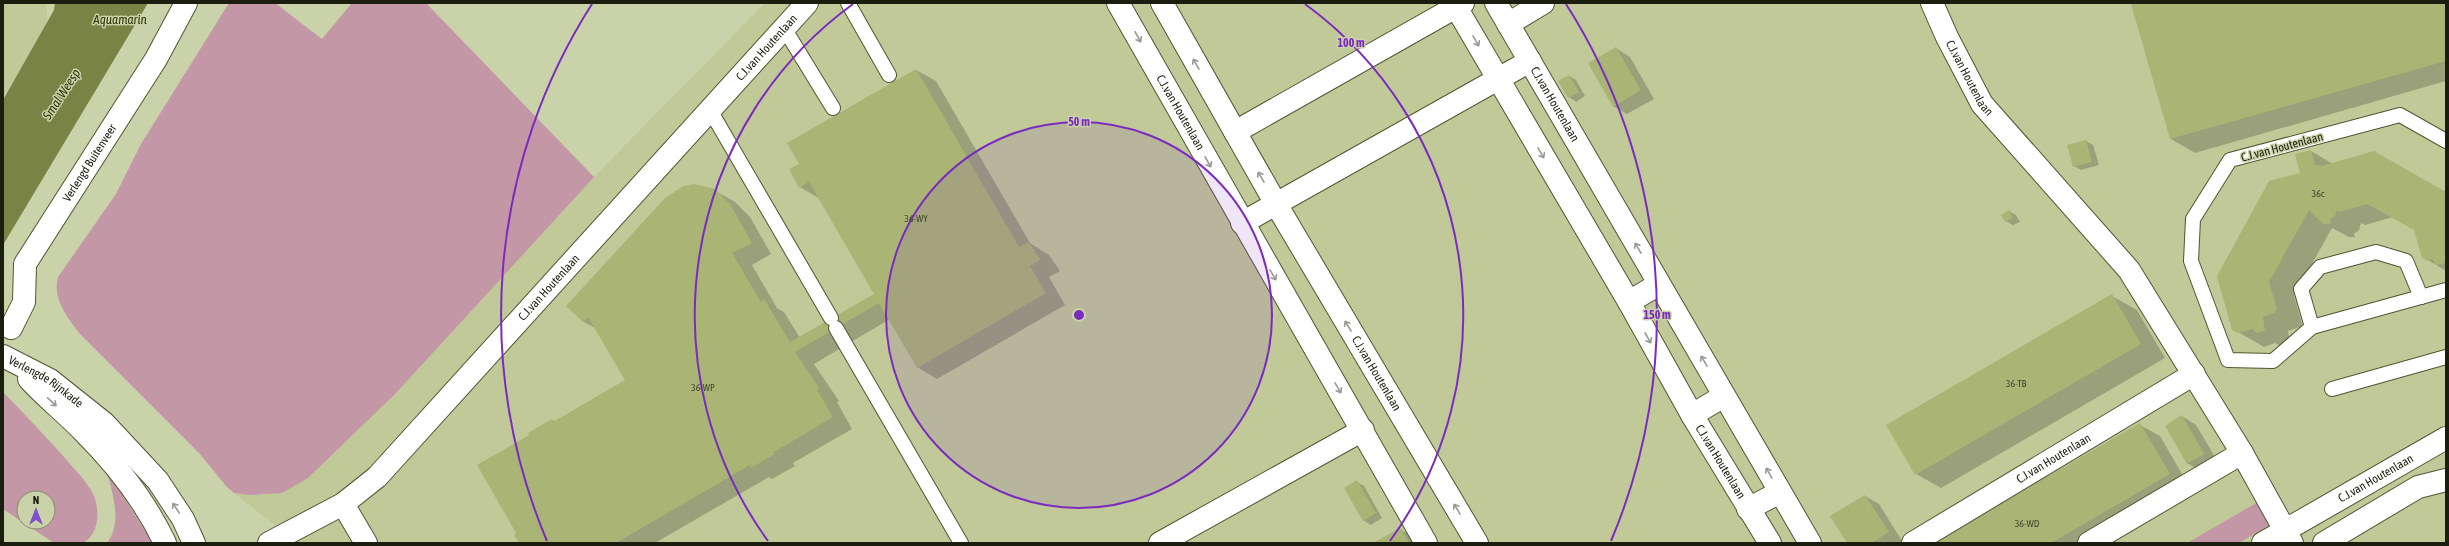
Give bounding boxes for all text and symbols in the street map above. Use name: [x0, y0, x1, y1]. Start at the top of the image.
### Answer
street label: C.J.van Houtenlaan: [733, 11, 800, 83]
water label: Aquamarin: [92, 12, 147, 27]
one-way arrow: [1134, 31, 1142, 43]
one-way arrow: [1472, 35, 1480, 47]
text: 100 m: [1337, 36, 1365, 50]
street label: C.J.van Houtenlaan: [1943, 38, 1996, 119]
one-way arrow: [1192, 58, 1200, 70]
street label: C.J.van Houtenlaan: [1528, 64, 1582, 144]
water label: Smal Weesp: [39, 66, 83, 123]
street label: C.J.van Houtenlaan: [1153, 72, 1207, 153]
text: 50 m: [1068, 115, 1090, 129]
street label: Verlengd Buitenveer: [60, 121, 120, 204]
street label: C.J.van Houtenlaan: [2239, 129, 2325, 165]
one-way arrow: [1538, 147, 1546, 159]
one-way arrow: [1205, 156, 1213, 168]
one-way arrow: [1256, 171, 1264, 183]
house number: 36c: [2311, 188, 2325, 199]
house number: 36-WY: [904, 213, 928, 224]
one-way arrow: [1634, 242, 1642, 254]
street label: C.J.van Houtenlaan: [515, 251, 583, 323]
one-way arrow: [1269, 269, 1277, 281]
centre of rings: [1072, 308, 1086, 322]
text: 150 m: [1643, 308, 1671, 322]
one-way arrow: [1344, 321, 1352, 332]
one-way arrow: [1645, 332, 1653, 344]
street label: C.J.van Houtenlaan: [1349, 333, 1404, 413]
street label: Verlengde Rijnkade: [6, 353, 86, 411]
one-way arrow: [1699, 355, 1707, 367]
house number: 36-TB: [2006, 378, 2027, 389]
house number: 36-WP: [691, 382, 715, 393]
one-way arrow: [1335, 382, 1343, 394]
one-way arrow: [47, 397, 57, 406]
street label: C.J.van Houtenlaan: [1692, 422, 1748, 501]
street label: C.J.van Houtenlaan: [2014, 431, 2093, 486]
street label: C.J.van Houtenlaan: [2336, 451, 2416, 505]
one-way arrow: [1764, 467, 1772, 479]
north arrow: [16, 490, 56, 530]
text: N: [33, 494, 39, 506]
one-way arrow: [172, 503, 180, 514]
one-way arrow: [1453, 503, 1461, 515]
house number: 36-WD: [2015, 518, 2040, 529]

